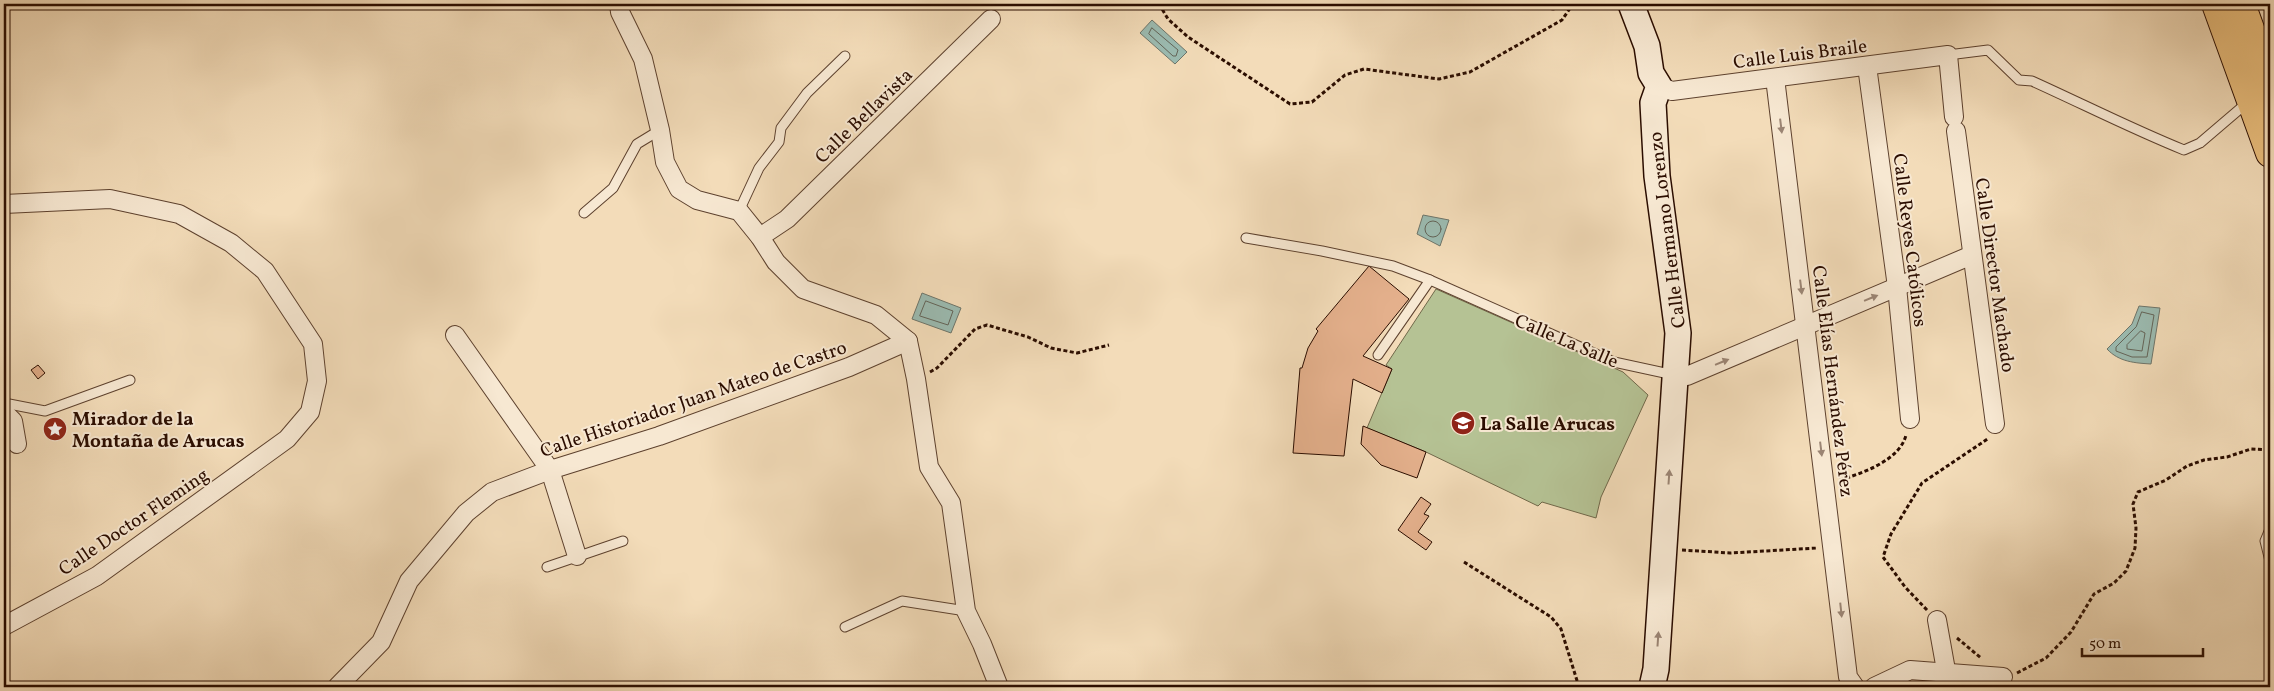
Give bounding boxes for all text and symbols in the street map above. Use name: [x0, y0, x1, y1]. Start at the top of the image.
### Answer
street label: Calle Luis Braile: [1732, 34, 1869, 76]
street label: Calle Bellavista: [810, 63, 919, 170]
one-way arrow: [1777, 118, 1785, 134]
street label: Calle Hermano Lorenzo: [1643, 130, 1693, 329]
street label: Calle Reyes Católicos: [1885, 152, 1933, 328]
street label: Calle Director Machado: [1967, 176, 2021, 374]
street label: Calle Elías Hernández Pérez: [1805, 264, 1859, 498]
one-way arrow: [1797, 280, 1805, 296]
one-way arrow: [1864, 294, 1879, 302]
street label: Calle La Salle: [1510, 308, 1622, 375]
street label: Calle Historiador Juan Mateo de Castro: [537, 335, 850, 465]
one-way arrow: [1715, 357, 1729, 365]
place label: Mirador de la Montaña de Arucas: [72, 407, 245, 455]
school or university icon: La Salle Arucas: [1450, 410, 1476, 436]
place label: La Salle Arucas: [1480, 412, 1615, 438]
place icon: Mirador de la Montaña de Arucas: [42, 416, 68, 442]
one-way arrow: [1817, 441, 1825, 457]
street label: Calle Doctor Fleming: [54, 463, 214, 583]
one-way arrow: [1665, 469, 1673, 485]
one-way arrow: [1837, 602, 1845, 618]
scale bar: [2082, 626, 2203, 658]
one-way arrow: [1655, 631, 1663, 647]
text: 50 m: [2089, 634, 2121, 655]

